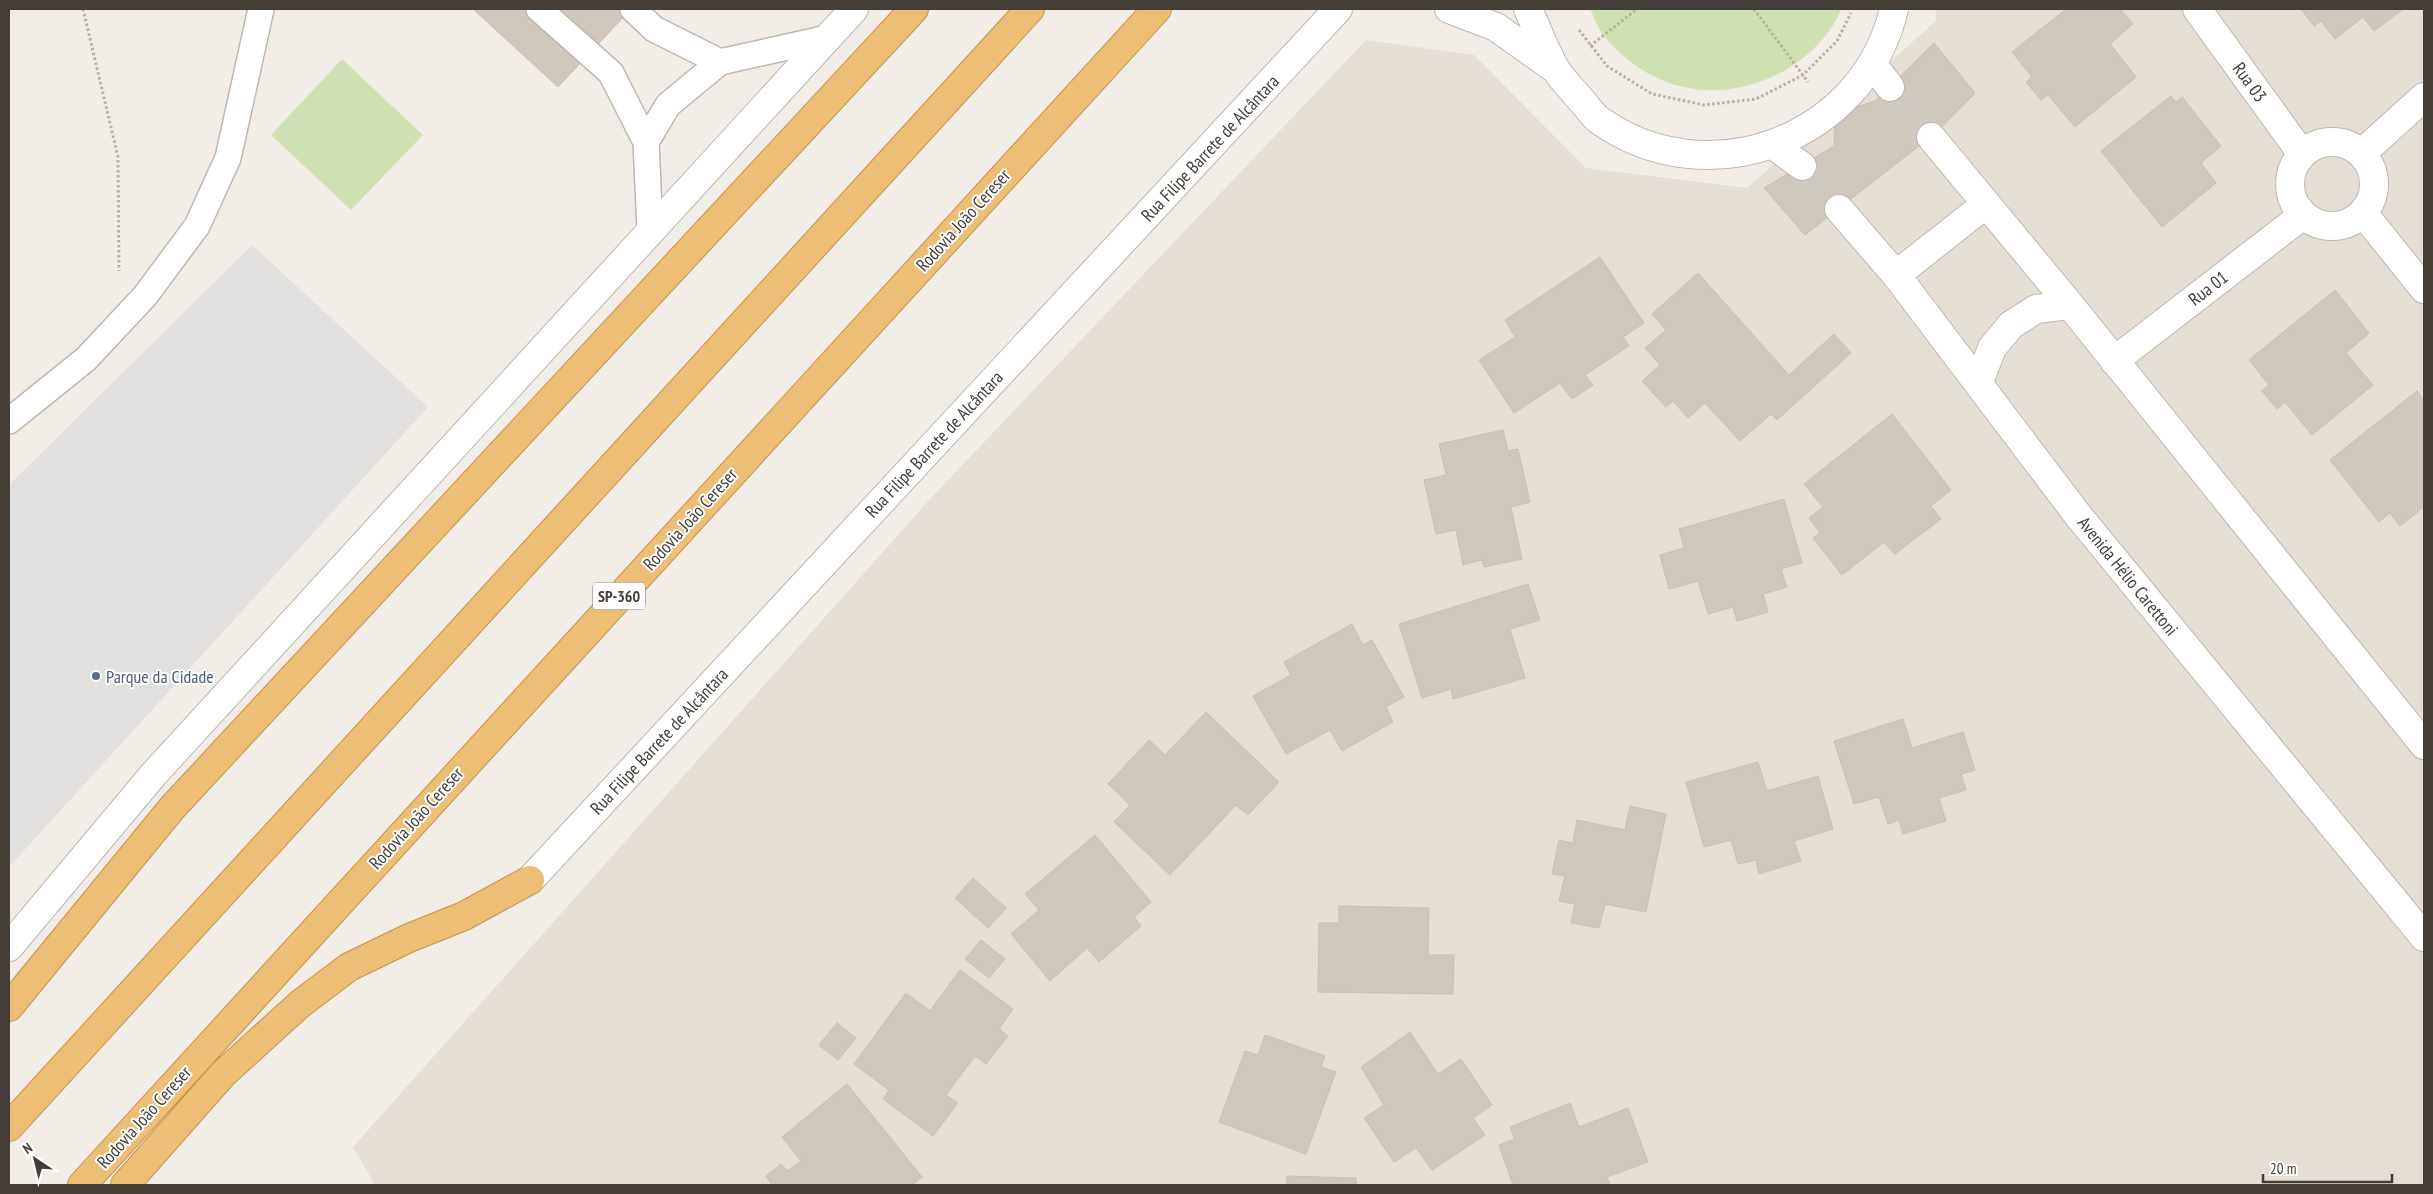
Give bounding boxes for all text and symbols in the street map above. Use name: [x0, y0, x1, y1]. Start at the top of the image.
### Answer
street label: Rua 03: [2228, 58, 2272, 106]
street label: Rua Filipe Barrete de Alcântara: [1136, 70, 1284, 226]
street label: Rodovia João Cereser: [911, 164, 1015, 276]
street label: Rua 01: [2184, 265, 2232, 311]
street label: Rua Filipe Barrete de Alcântara: [860, 366, 1008, 522]
street label: Rodovia João Cereser: [638, 463, 742, 575]
street label: Avenida Hélio Carettoni: [2073, 512, 2183, 640]
road number: SP-360: [593, 582, 645, 610]
street label: Rua Filipe Barrete de Alcântara: [585, 663, 733, 819]
place label: Parque da Cidade: [106, 665, 214, 688]
marker: Parque da Cidade: [90, 670, 102, 682]
street label: Rodovia João Cereser: [364, 762, 468, 874]
street label: Rodovia João Cereser: [92, 1061, 196, 1173]
north arrow: [10, 1134, 60, 1184]
text: N: [19, 1139, 36, 1158]
scale bar: [2263, 1152, 2392, 1184]
text: 20 m: [2270, 1159, 2296, 1178]

